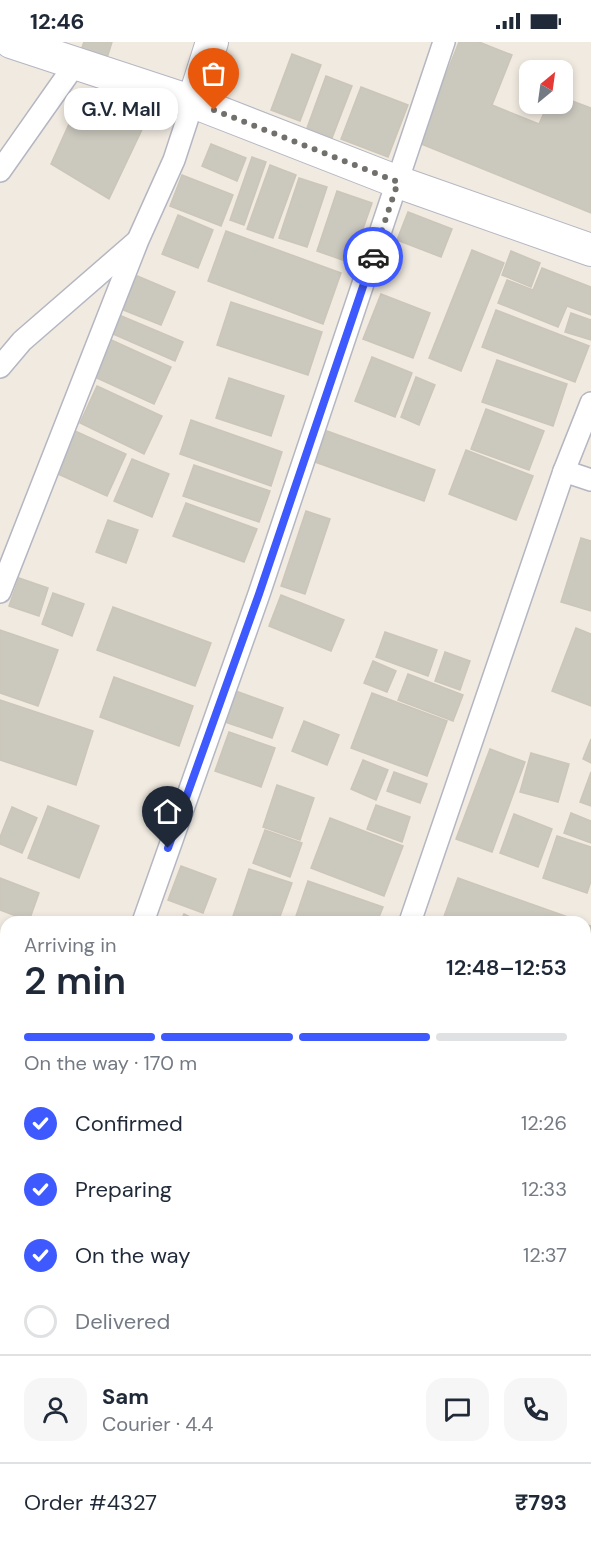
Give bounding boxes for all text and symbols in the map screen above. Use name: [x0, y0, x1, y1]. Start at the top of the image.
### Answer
text: 12:46: [30, 7, 85, 36]
pin: [188, 48, 239, 110]
icon: bag: [197, 57, 230, 90]
north arrow: [519, 60, 573, 114]
map controls: [519, 60, 573, 114]
callout: G.V. Mall: [64, 89, 178, 131]
text: G.V. Mall: [81, 96, 161, 122]
courier: [343, 227, 403, 287]
icon: car: [357, 241, 390, 274]
pin: [142, 786, 193, 848]
icon: home: [151, 795, 184, 828]
text: Arriving in: [24, 932, 116, 958]
text: 12:48–12:53: [446, 953, 567, 982]
text: 2 min: [24, 955, 126, 1006]
text: On the way · 170 m: [24, 1050, 197, 1076]
icon: check: [24, 1107, 57, 1140]
text: Confirmed: [75, 1109, 183, 1138]
text: 12:26: [521, 1110, 567, 1136]
icon: check: [24, 1173, 57, 1206]
text: Preparing: [75, 1175, 172, 1204]
text: 12:33: [522, 1176, 567, 1202]
icon: check: [24, 1239, 57, 1272]
text: On the way: [75, 1241, 190, 1270]
text: 12:37: [523, 1242, 567, 1268]
text: Delivered: [75, 1307, 170, 1336]
button: person: [24, 1378, 87, 1441]
button: chat: [426, 1378, 489, 1441]
button: phone: [504, 1378, 567, 1441]
text: Sam: [102, 1382, 149, 1411]
text: Courier · 4.4: [102, 1411, 213, 1437]
text: Order #4327: [24, 1488, 157, 1517]
text: ₹793: [515, 1488, 567, 1517]

